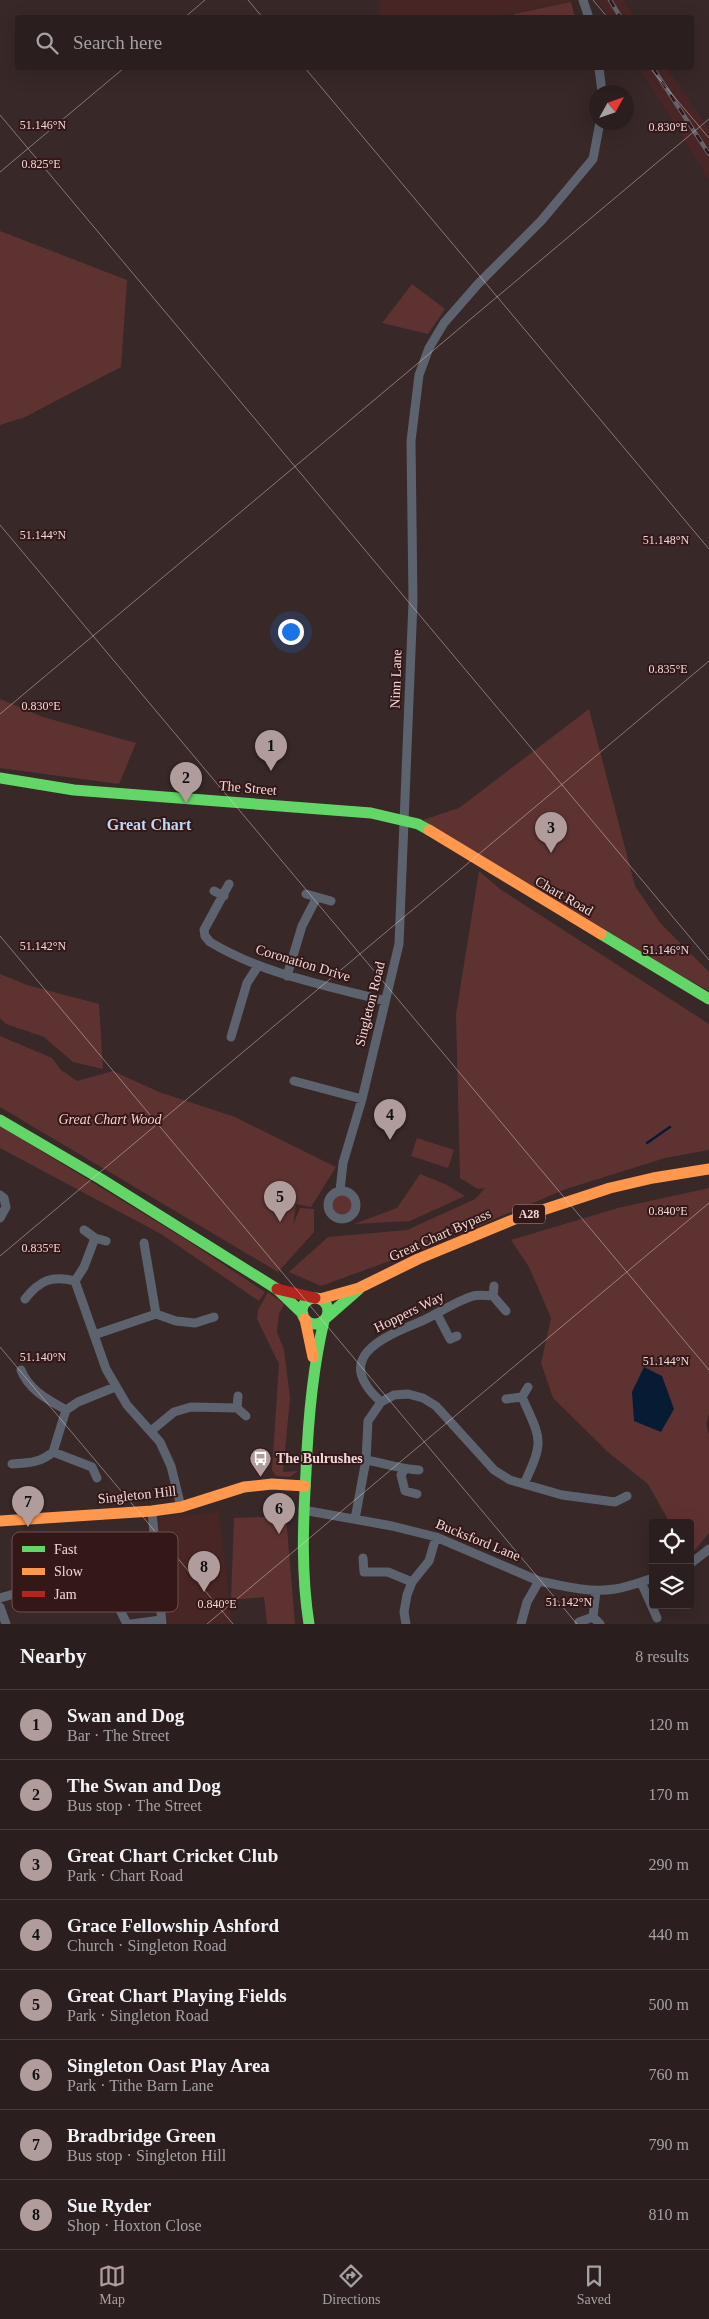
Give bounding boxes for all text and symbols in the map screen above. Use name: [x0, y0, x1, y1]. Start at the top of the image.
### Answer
search box: [15, 15, 694, 70]
icon: search: [33, 29, 61, 57]
text: Search here: [73, 32, 162, 53]
north arrow: [589, 85, 634, 130]
text: 51.146°N: [20, 118, 67, 132]
text: 0.830°E: [648, 120, 688, 134]
text: 0.825°E: [21, 157, 61, 171]
text: 51.144°N: [20, 528, 67, 542]
text: 51.148°N: [643, 533, 690, 547]
your location: [278, 619, 304, 645]
street label: Ninn Lane: [387, 649, 405, 709]
text: 0.835°E: [648, 662, 688, 676]
text: 0.830°E: [21, 699, 61, 713]
pin: 1: [255, 730, 287, 771]
pin: 2: [170, 762, 202, 803]
street label: The Street: [218, 778, 278, 798]
pin: 3: [535, 812, 567, 853]
district label: Great Chart: [107, 816, 192, 833]
street label: Chart Road: [532, 873, 596, 919]
text: 51.142°N: [20, 939, 67, 953]
street label: Coronation Drive: [254, 941, 352, 985]
text: 51.146°N: [643, 943, 690, 957]
street label: Singleton Road: [352, 960, 388, 1048]
pin: 4: [374, 1099, 406, 1140]
park label: Great Chart Wood: [58, 1112, 163, 1127]
pin: 5: [264, 1181, 296, 1222]
road number: A28: [513, 1204, 545, 1224]
text: 0.840°E: [648, 1204, 688, 1218]
street label: Great Chart Bypass: [387, 1206, 493, 1264]
text: 0.835°E: [21, 1241, 61, 1255]
street label: Hoppers Way: [372, 1289, 446, 1335]
text: 51.140°N: [20, 1350, 67, 1364]
text: 51.144°N: [643, 1354, 690, 1368]
bus stop icon: The Bulrushes: [248, 1446, 272, 1477]
place label: The Bulrushes: [276, 1451, 363, 1466]
street label: Singleton Hill: [97, 1483, 177, 1507]
pin: 7: [12, 1486, 44, 1527]
pin: 6: [263, 1493, 295, 1534]
street label: Bucksford Lane: [434, 1516, 522, 1564]
map controls: [649, 1519, 694, 1609]
button: locate: [649, 1519, 694, 1564]
legend: [12, 1532, 178, 1612]
text: Fast: [54, 1542, 77, 1557]
pin: 8: [188, 1551, 220, 1592]
text: Slow: [54, 1564, 84, 1579]
button: layers: [649, 1564, 694, 1609]
text: Jam: [54, 1587, 77, 1602]
text: 51.142°N: [546, 1595, 593, 1609]
text: 0.840°E: [197, 1597, 237, 1611]
text: Nearby: [20, 1644, 87, 1668]
text: 8 results: [635, 1648, 689, 1665]
text: Swan and Dog: [67, 1705, 184, 1726]
text: 1: [32, 1716, 40, 1733]
text: 120 m: [649, 1716, 689, 1733]
text: Bar · The Street: [67, 1727, 169, 1744]
text: The Swan and Dog: [67, 1775, 221, 1796]
text: 2: [32, 1786, 40, 1803]
text: 170 m: [649, 1786, 689, 1803]
text: Bus stop · The Street: [67, 1797, 202, 1814]
text: Great Chart Cricket Club: [67, 1845, 278, 1866]
text: 3: [32, 1856, 40, 1873]
text: 290 m: [649, 1856, 689, 1873]
text: Park · Chart Road: [67, 1867, 183, 1884]
text: Grace Fellowship Ashford: [67, 1915, 279, 1936]
text: 4: [32, 1926, 40, 1943]
text: 440 m: [649, 1926, 689, 1943]
text: Church · Singleton Road: [67, 1937, 227, 1954]
text: Great Chart Playing Fields: [67, 1985, 287, 2006]
text: 5: [32, 1996, 40, 2013]
text: 500 m: [649, 1996, 689, 2013]
text: Park · Singleton Road: [67, 2007, 209, 2024]
text: Singleton Oast Play Area: [67, 2055, 270, 2076]
text: 6: [32, 2066, 40, 2083]
text: 760 m: [649, 2066, 689, 2083]
text: Park · Tithe Barn Lane: [67, 2077, 214, 2094]
text: Bradbridge Green: [67, 2125, 216, 2146]
text: 7: [32, 2136, 40, 2153]
text: 790 m: [649, 2136, 689, 2153]
text: Bus stop · Singleton Hill: [67, 2147, 226, 2164]
text: Sue Ryder: [67, 2195, 151, 2216]
text: 8: [32, 2206, 40, 2223]
text: 810 m: [649, 2206, 689, 2223]
text: Shop · Hoxton Close: [67, 2217, 202, 2234]
tab: Map: [98, 2262, 126, 2308]
tab: Directions: [322, 2262, 381, 2308]
tab: Saved: [577, 2262, 611, 2308]

